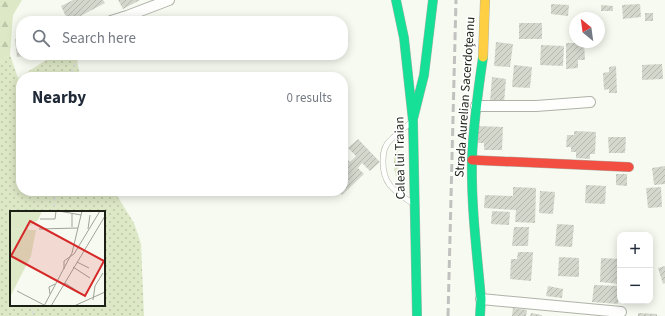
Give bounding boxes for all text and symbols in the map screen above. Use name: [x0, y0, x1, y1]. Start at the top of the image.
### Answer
north arrow: [569, 12, 605, 48]
search box: [16, 16, 348, 60]
street label: Strada Aurelian Sacerdoțeanu: [450, 16, 480, 178]
icon: search: [30, 27, 52, 49]
text: Search here: [62, 28, 136, 49]
text: Nearby: [32, 86, 86, 110]
text: 0 results: [287, 89, 332, 107]
street label: Calea lui Traian: [390, 116, 410, 200]
inset map: [10, 211, 105, 306]
map controls: [617, 232, 653, 304]
button: +: [617, 232, 653, 268]
button: −: [617, 268, 653, 304]

